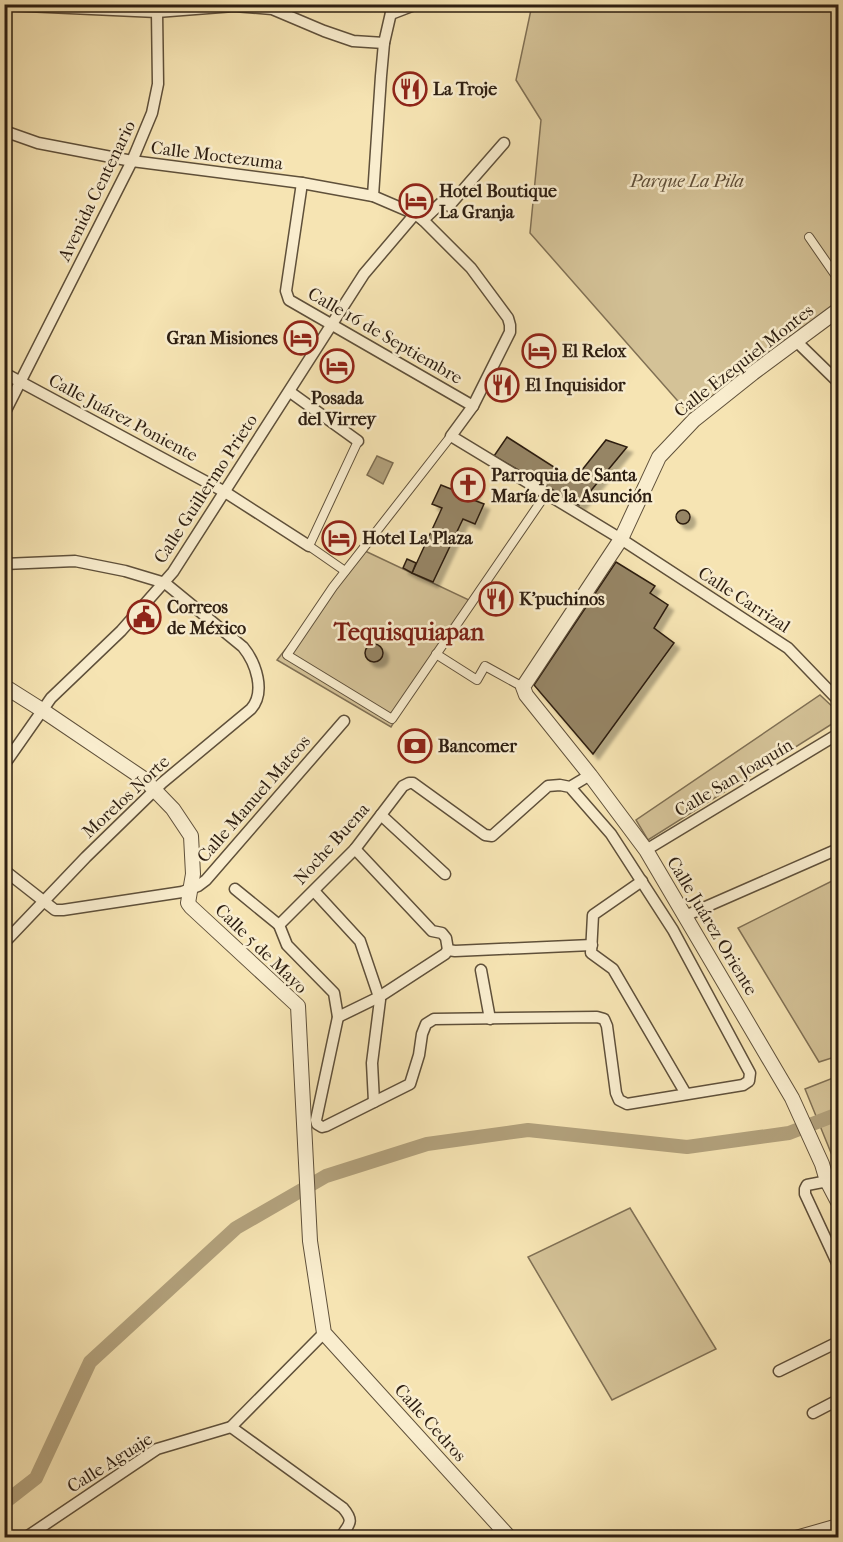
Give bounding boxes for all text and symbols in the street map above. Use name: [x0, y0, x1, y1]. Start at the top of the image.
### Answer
restaurant icon: La Troje: [392, 71, 428, 107]
place label: La Troje: [433, 79, 497, 100]
street label: Avenida Centenario: [53, 117, 140, 266]
street label: Calle Moctezuma: [150, 137, 285, 175]
park label: Parque La Pila: [629, 171, 744, 192]
place label: Hotel Boutique La Granja: [439, 181, 557, 223]
hotel icon: Hotel Boutique La Granja: [398, 183, 434, 219]
street label: Calle 16 de Septiembre: [304, 283, 466, 389]
street label: Calle Ezequiel Montes: [670, 300, 818, 422]
hotel icon: Gran Misiones: [283, 320, 319, 356]
place label: Gran Misiones: [166, 328, 278, 349]
hotel icon: El Relox: [521, 333, 557, 369]
place label: El Relox: [562, 341, 627, 362]
hotel icon: Posada del Virrey: [319, 348, 355, 384]
restaurant icon: El Inquisidor: [484, 367, 520, 403]
street label: Calle Juárez Poniente: [45, 370, 201, 466]
place label: El Inquisidor: [525, 375, 626, 396]
place label: Posada del Virrey: [298, 388, 377, 430]
street label: Calle Guillermo Prieto: [150, 410, 262, 568]
place label: Parroquia de Santa María de la Asunción: [490, 465, 653, 507]
church icon: Parroquia de Santa María de la Asunción: [450, 467, 486, 503]
hotel icon: Hotel La Plaza: [321, 520, 357, 556]
place label: Hotel La Plaza: [362, 528, 473, 549]
street label: Calle Carrizal: [694, 562, 794, 638]
restaurant icon: K'puchinos: [478, 581, 514, 617]
place label: K'puchinos: [519, 589, 605, 610]
place label: Correos de México: [167, 597, 246, 639]
public building icon: Correos de México: [126, 599, 162, 635]
district label: Tequisquiapan: [333, 618, 485, 646]
bank icon: Bancomer: [397, 728, 433, 764]
street label: Calle Manuel Mateos: [193, 731, 315, 867]
street label: Calle San Joaquín: [671, 734, 797, 822]
place label: Bancomer: [438, 736, 517, 757]
street label: Morelos Norte: [78, 751, 174, 843]
street label: Noche Buena: [290, 798, 375, 889]
street label: Calle Juárez Oriente: [662, 853, 762, 999]
street label: Calle 5 de Mayo: [211, 900, 311, 998]
street label: Calle Cedros: [390, 1380, 471, 1466]
street label: Calle Aguaje: [63, 1428, 157, 1497]

